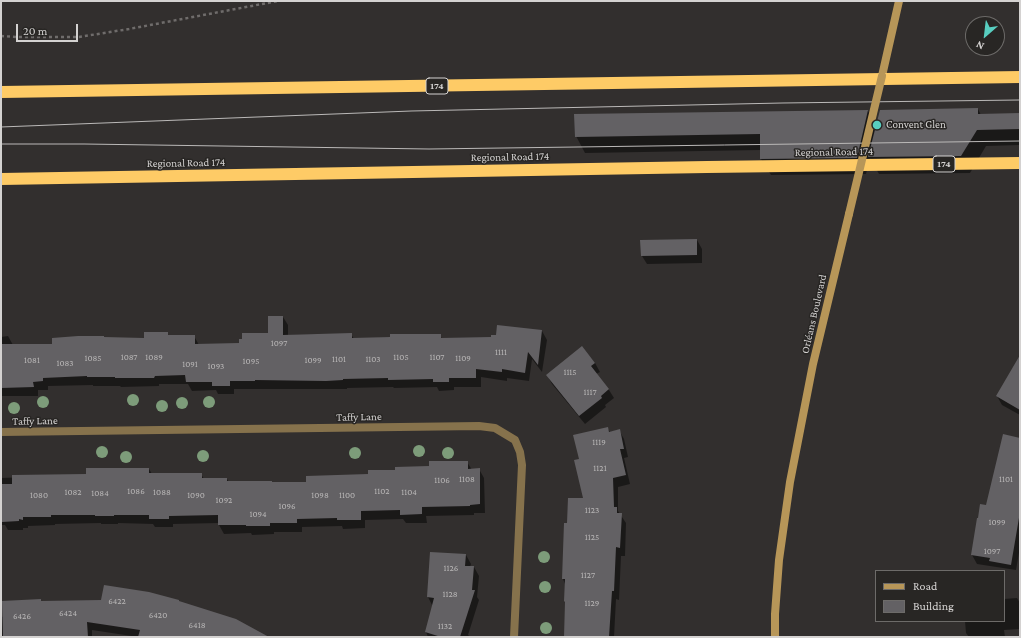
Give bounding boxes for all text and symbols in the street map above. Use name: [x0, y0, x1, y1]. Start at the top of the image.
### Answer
scale bar: [18, 16, 80, 42]
north arrow: [965, 16, 1005, 56]
text: 20 m: [23, 24, 47, 38]
text: N: [974, 39, 986, 53]
road number: 174: [426, 78, 448, 94]
place label: Convent Glen: [886, 118, 946, 132]
marker: Convent Glen: [871, 119, 883, 131]
street label: Regional Road 174: [795, 145, 873, 159]
street label: Regional Road 174: [471, 150, 549, 164]
street label: Regional Road 174: [147, 156, 225, 170]
road number: 174: [933, 156, 955, 172]
street label: Orléans Boulevard: [798, 273, 830, 355]
house number: 1097: [271, 338, 287, 348]
house number: 1111: [495, 347, 507, 357]
house number: 1087: [121, 352, 137, 362]
house number: 1089: [145, 352, 163, 362]
house number: 1105: [393, 352, 409, 362]
house number: 1107: [430, 352, 444, 362]
house number: 1085: [84, 353, 102, 363]
house number: 1109: [455, 353, 471, 363]
house number: 1101: [332, 354, 346, 364]
house number: 1103: [365, 354, 381, 364]
house number: 1081: [24, 355, 40, 365]
house number: 1099: [304, 355, 322, 365]
house number: 1095: [243, 356, 259, 366]
house number: 1083: [56, 358, 74, 368]
house number: 1091: [182, 359, 198, 369]
house number: 1093: [208, 361, 224, 371]
house number: 1115: [563, 367, 577, 377]
house number: 1117: [583, 387, 597, 397]
street label: Taffy Lane: [336, 410, 382, 424]
street label: Taffy Lane: [12, 414, 58, 428]
house number: 1119: [592, 437, 606, 447]
house number: 1121: [593, 463, 607, 473]
house number: 1108: [459, 474, 475, 484]
house number: 1101: [999, 474, 1013, 484]
house number: 1106: [434, 475, 450, 485]
house number: 1086: [127, 486, 145, 496]
house number: 1102: [374, 486, 390, 496]
house number: 1082: [64, 487, 82, 497]
house number: 1088: [153, 487, 171, 497]
house number: 1104: [401, 487, 417, 497]
house number: 1084: [91, 488, 109, 498]
house number: 1080: [30, 490, 48, 500]
house number: 1090: [187, 490, 205, 500]
house number: 1098: [311, 490, 329, 500]
house number: 1100: [339, 490, 355, 500]
house number: 1092: [216, 495, 232, 505]
house number: 1096: [278, 501, 296, 511]
house number: 1123: [585, 505, 599, 515]
house number: 1094: [249, 509, 267, 519]
house number: 1099: [988, 517, 1006, 527]
house number: 1125: [585, 532, 599, 542]
house number: 1097: [984, 546, 1000, 556]
house number: 1126: [444, 563, 458, 573]
house number: 1127: [581, 570, 595, 580]
legend: [875, 570, 1005, 622]
text: Road: [913, 579, 937, 593]
house number: 1128: [442, 589, 458, 599]
house number: 6422: [108, 596, 126, 606]
house number: 1129: [585, 598, 599, 608]
text: Building: [913, 599, 954, 613]
house number: 6424: [59, 608, 77, 618]
house number: 6420: [149, 610, 167, 620]
house number: 6426: [13, 611, 31, 621]
house number: 6418: [189, 620, 205, 630]
house number: 1132: [438, 621, 452, 631]

